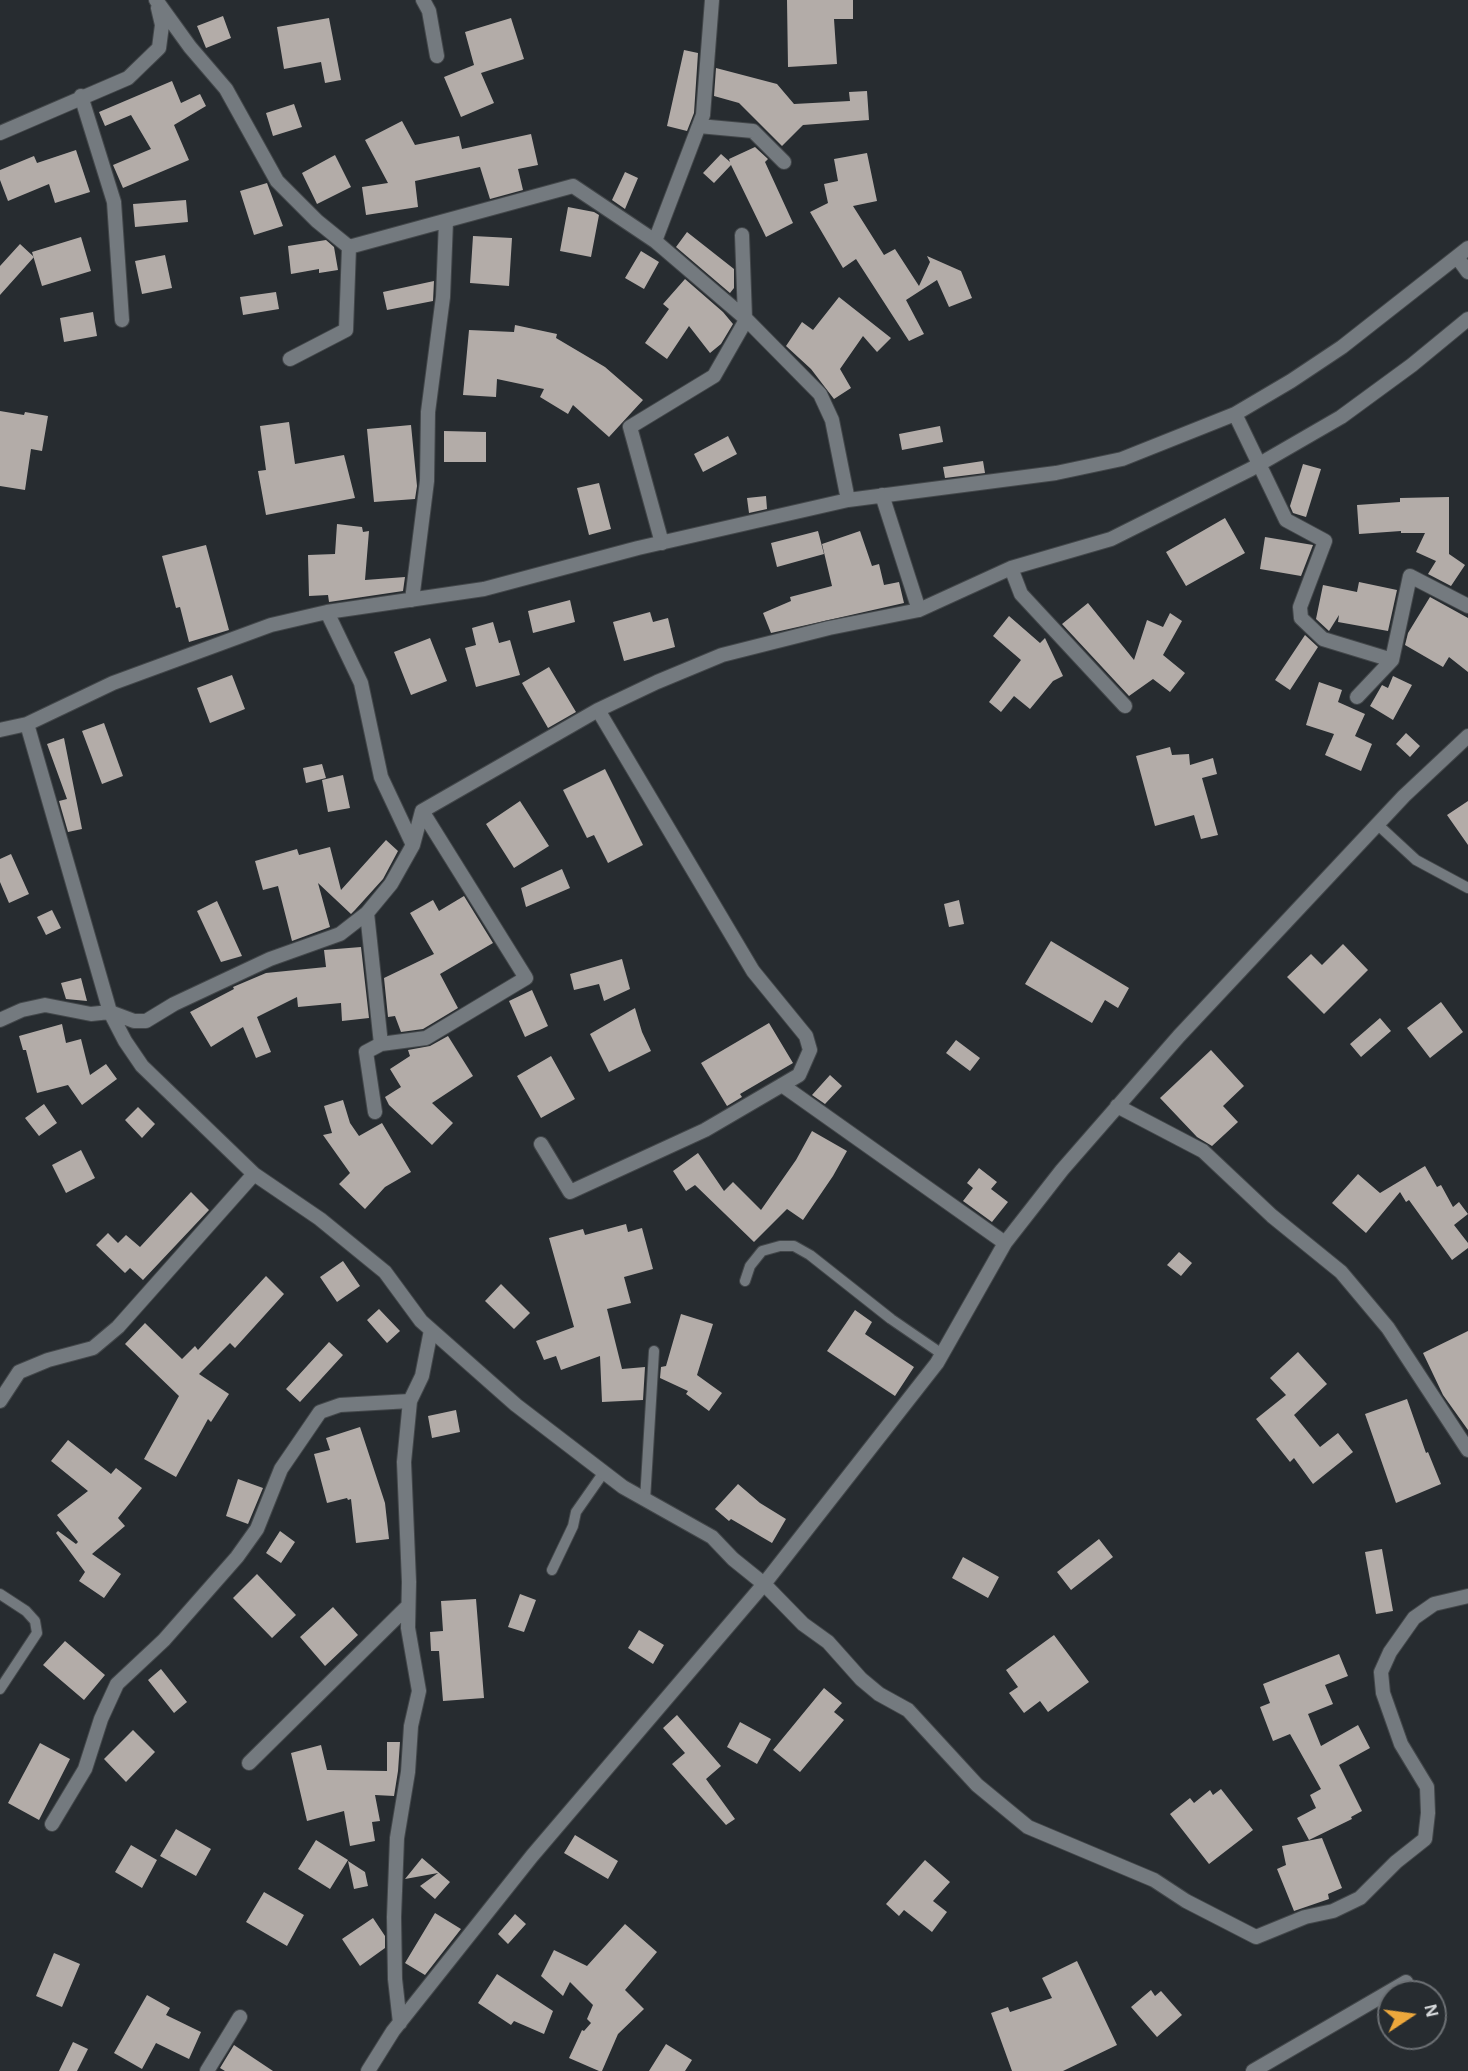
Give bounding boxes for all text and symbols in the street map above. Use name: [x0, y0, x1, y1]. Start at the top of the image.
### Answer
north arrow: [1377, 1980, 1447, 2050]
text: N: [1420, 2002, 1442, 2019]

